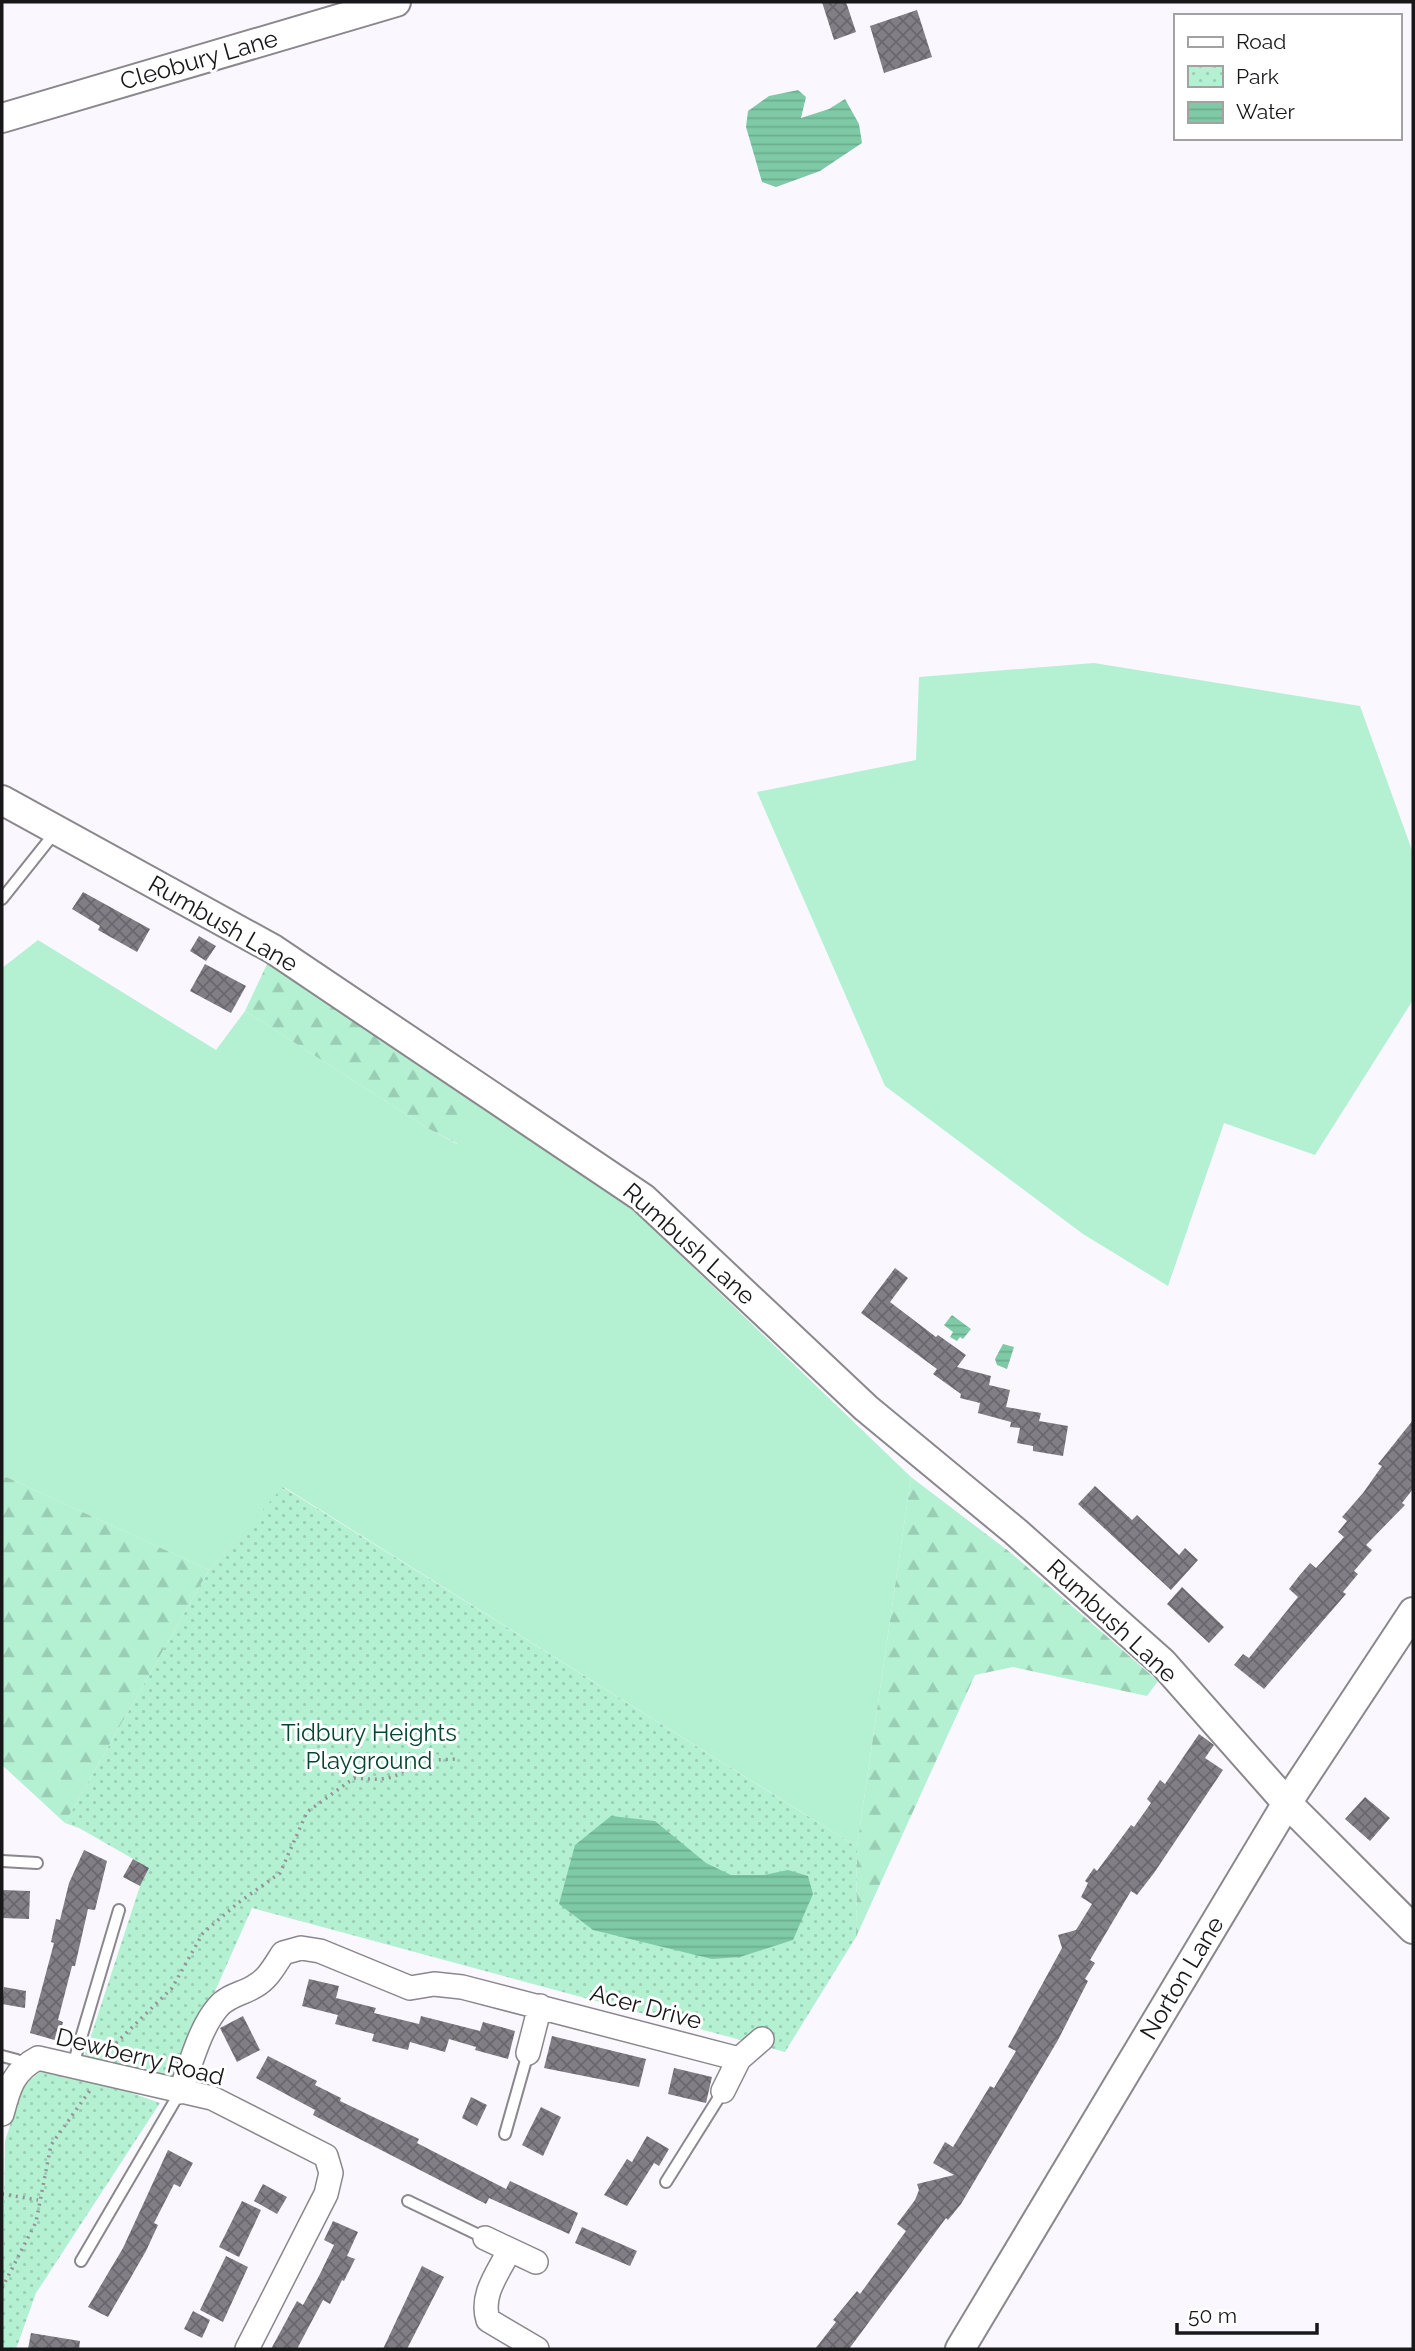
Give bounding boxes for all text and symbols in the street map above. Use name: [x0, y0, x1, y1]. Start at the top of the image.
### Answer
legend: [1174, 14, 1401, 140]
street label: Cleobury Lane: [117, 23, 281, 96]
text: Road: [1236, 29, 1286, 54]
text: Park: [1236, 64, 1279, 89]
text: Water: [1236, 99, 1295, 124]
street label: Rumbush Lane: [143, 869, 303, 978]
street label: Rumbush Lane: [617, 1177, 761, 1311]
street label: Rumbush Lane: [1041, 1553, 1184, 1688]
park label: Tidbury Heights Playground: [281, 1718, 457, 1775]
street label: Norton Lane: [1134, 1911, 1230, 2045]
street label: Acer Drive: [587, 1978, 705, 2035]
street label: Dewberry Road: [53, 2022, 227, 2091]
scale bar: [1177, 2292, 1317, 2336]
text: 50 m: [1188, 2303, 1237, 2328]

